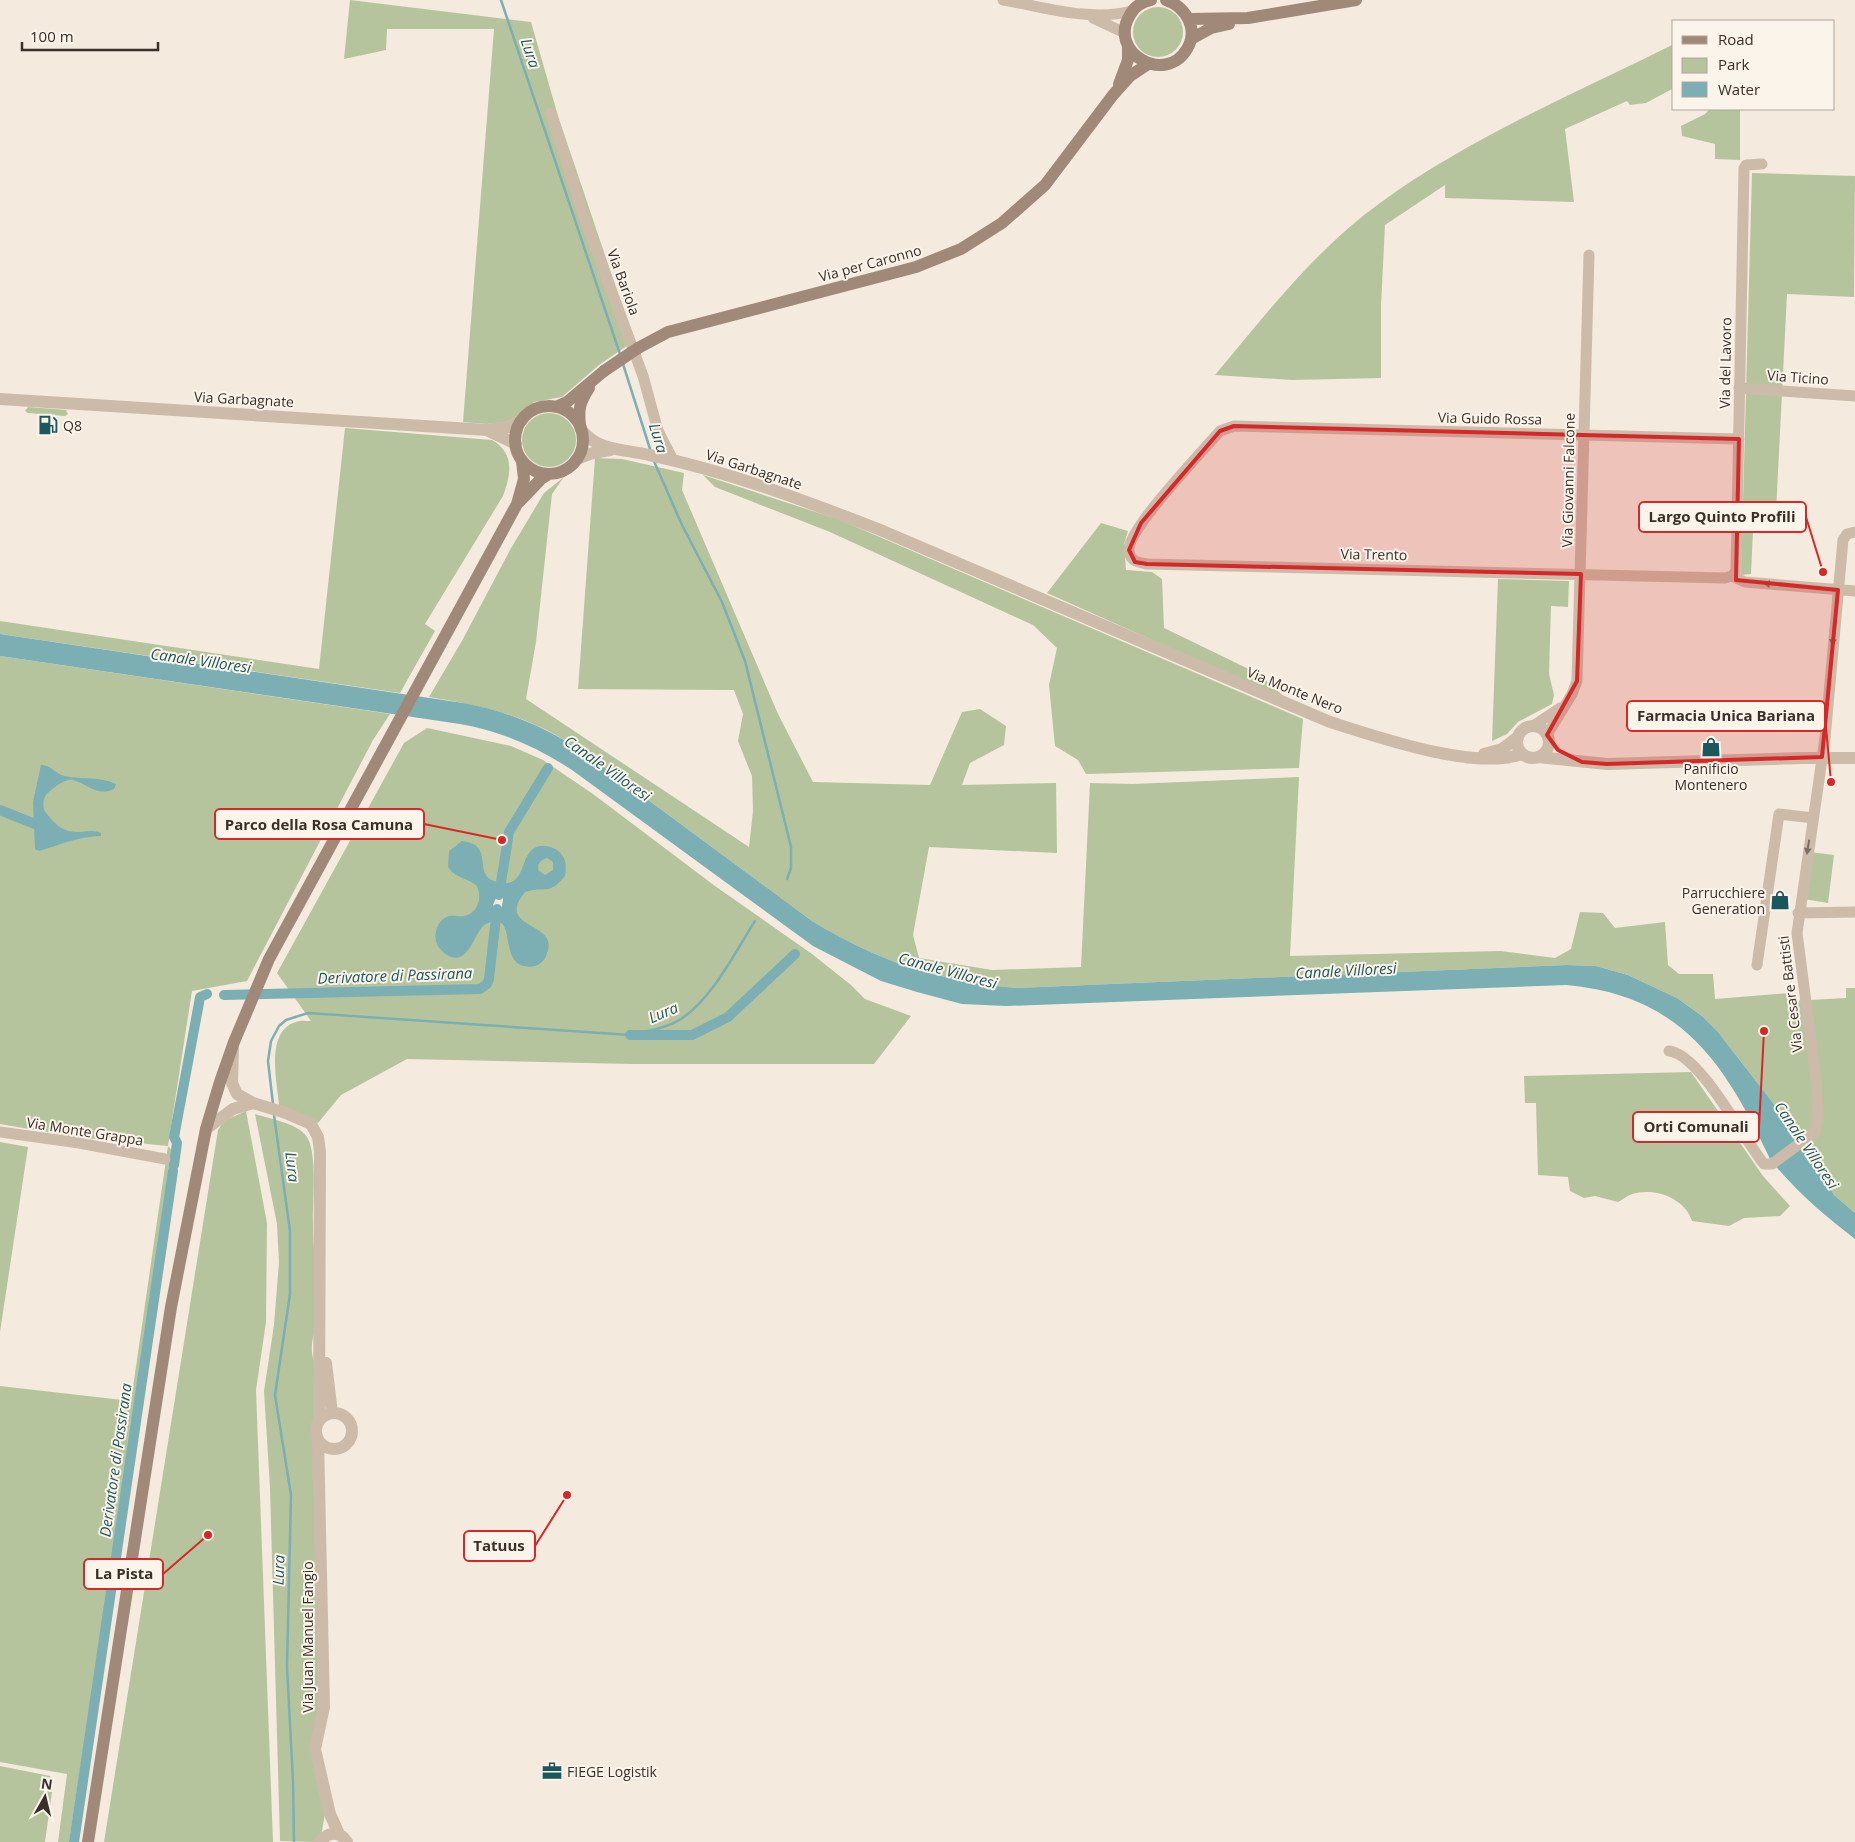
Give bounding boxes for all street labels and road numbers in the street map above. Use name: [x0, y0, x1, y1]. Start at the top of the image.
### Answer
street label: Via per Caronno: [817, 240, 923, 286]
street label: Via Bariola: [603, 246, 645, 318]
street label: Via del Lavoro: [1715, 317, 1735, 409]
street label: Via Ticino: [1767, 365, 1829, 389]
street label: Via Garbagnate: [194, 387, 295, 411]
street label: Via Guido Rossa: [1438, 408, 1542, 428]
street label: Via Giovanni Falcone: [1557, 412, 1579, 547]
street label: Via Garbagnate: [703, 444, 805, 494]
street label: Via Trento: [1341, 544, 1407, 564]
street label: Via Monte Nero: [1244, 662, 1346, 718]
street label: Via Cesare Battisti: [1773, 935, 1807, 1053]
street label: Via Monte Grappa: [25, 1112, 145, 1150]
street label: Via Juan Manuel Fangio: [298, 1561, 317, 1713]

